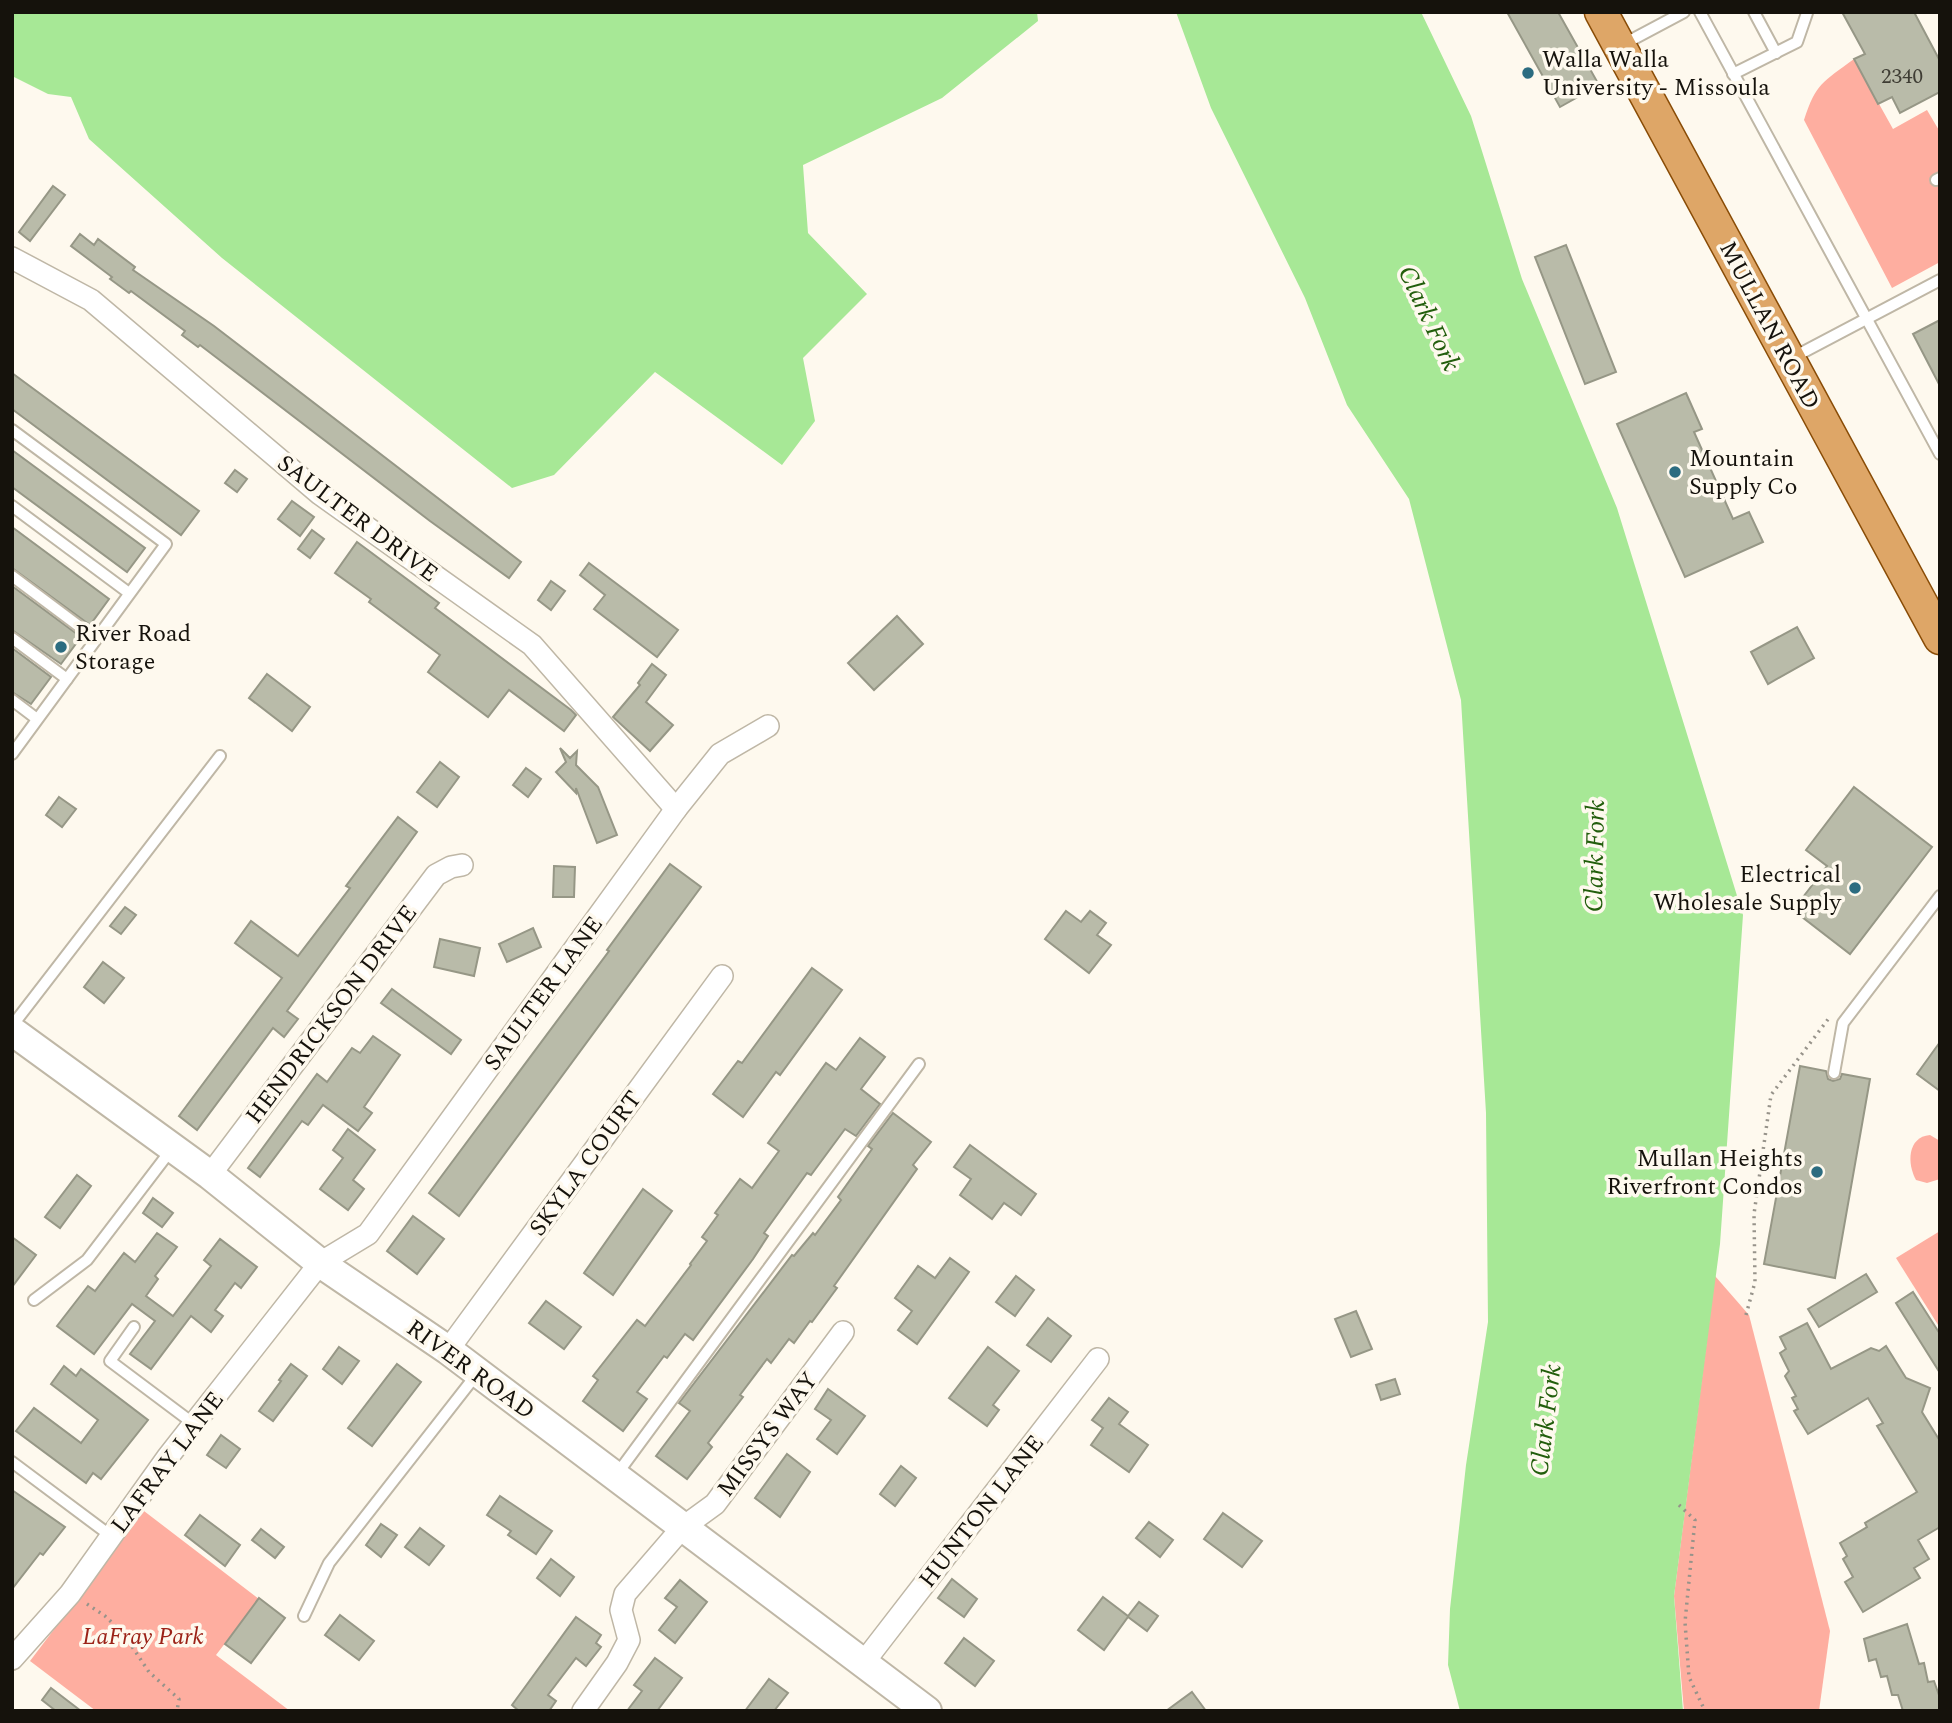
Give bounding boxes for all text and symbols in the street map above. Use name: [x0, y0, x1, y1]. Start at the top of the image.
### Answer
place label: Walla Walla University - Missoula: [1542, 42, 1770, 106]
house number: 2340: [1881, 61, 1923, 93]
marker: Walla Walla University - Missoula: [1520, 65, 1536, 81]
street label: MULLAN ROAD: [1709, 235, 1829, 416]
water label: Clark Fork: [1387, 259, 1471, 378]
place label: Mountain Supply Co: [1689, 441, 1797, 505]
street label: SAULTER DRIVE: [269, 446, 446, 592]
marker: Mountain Supply Co: [1667, 464, 1683, 480]
place label: River Road Storage: [75, 616, 191, 680]
marker: River Road Storage: [53, 639, 69, 655]
water label: Clark Fork: [1574, 799, 1616, 913]
place label: Electrical Wholesale Supply: [1653, 857, 1842, 921]
marker: Electrical Wholesale Supply: [1847, 880, 1863, 896]
street label: HENDRICKSON DRIVE: [237, 897, 426, 1132]
street label: SAULTER LANE: [475, 909, 612, 1079]
street label: SKYLA COURT: [521, 1083, 651, 1244]
place label: Mullan Heights Riverfront Condos: [1606, 1141, 1803, 1205]
marker: Mullan Heights Riverfront Condos: [1809, 1164, 1825, 1180]
street label: RIVER ROAD: [399, 1311, 542, 1429]
water label: Clark Fork: [1519, 1362, 1573, 1479]
street label: MISSYS WAY: [709, 1364, 827, 1505]
street label: LAFRAY LANE: [102, 1384, 233, 1541]
street label: HUNTON LANE: [910, 1427, 1053, 1596]
park label: LaFray Park: [82, 1619, 204, 1655]

